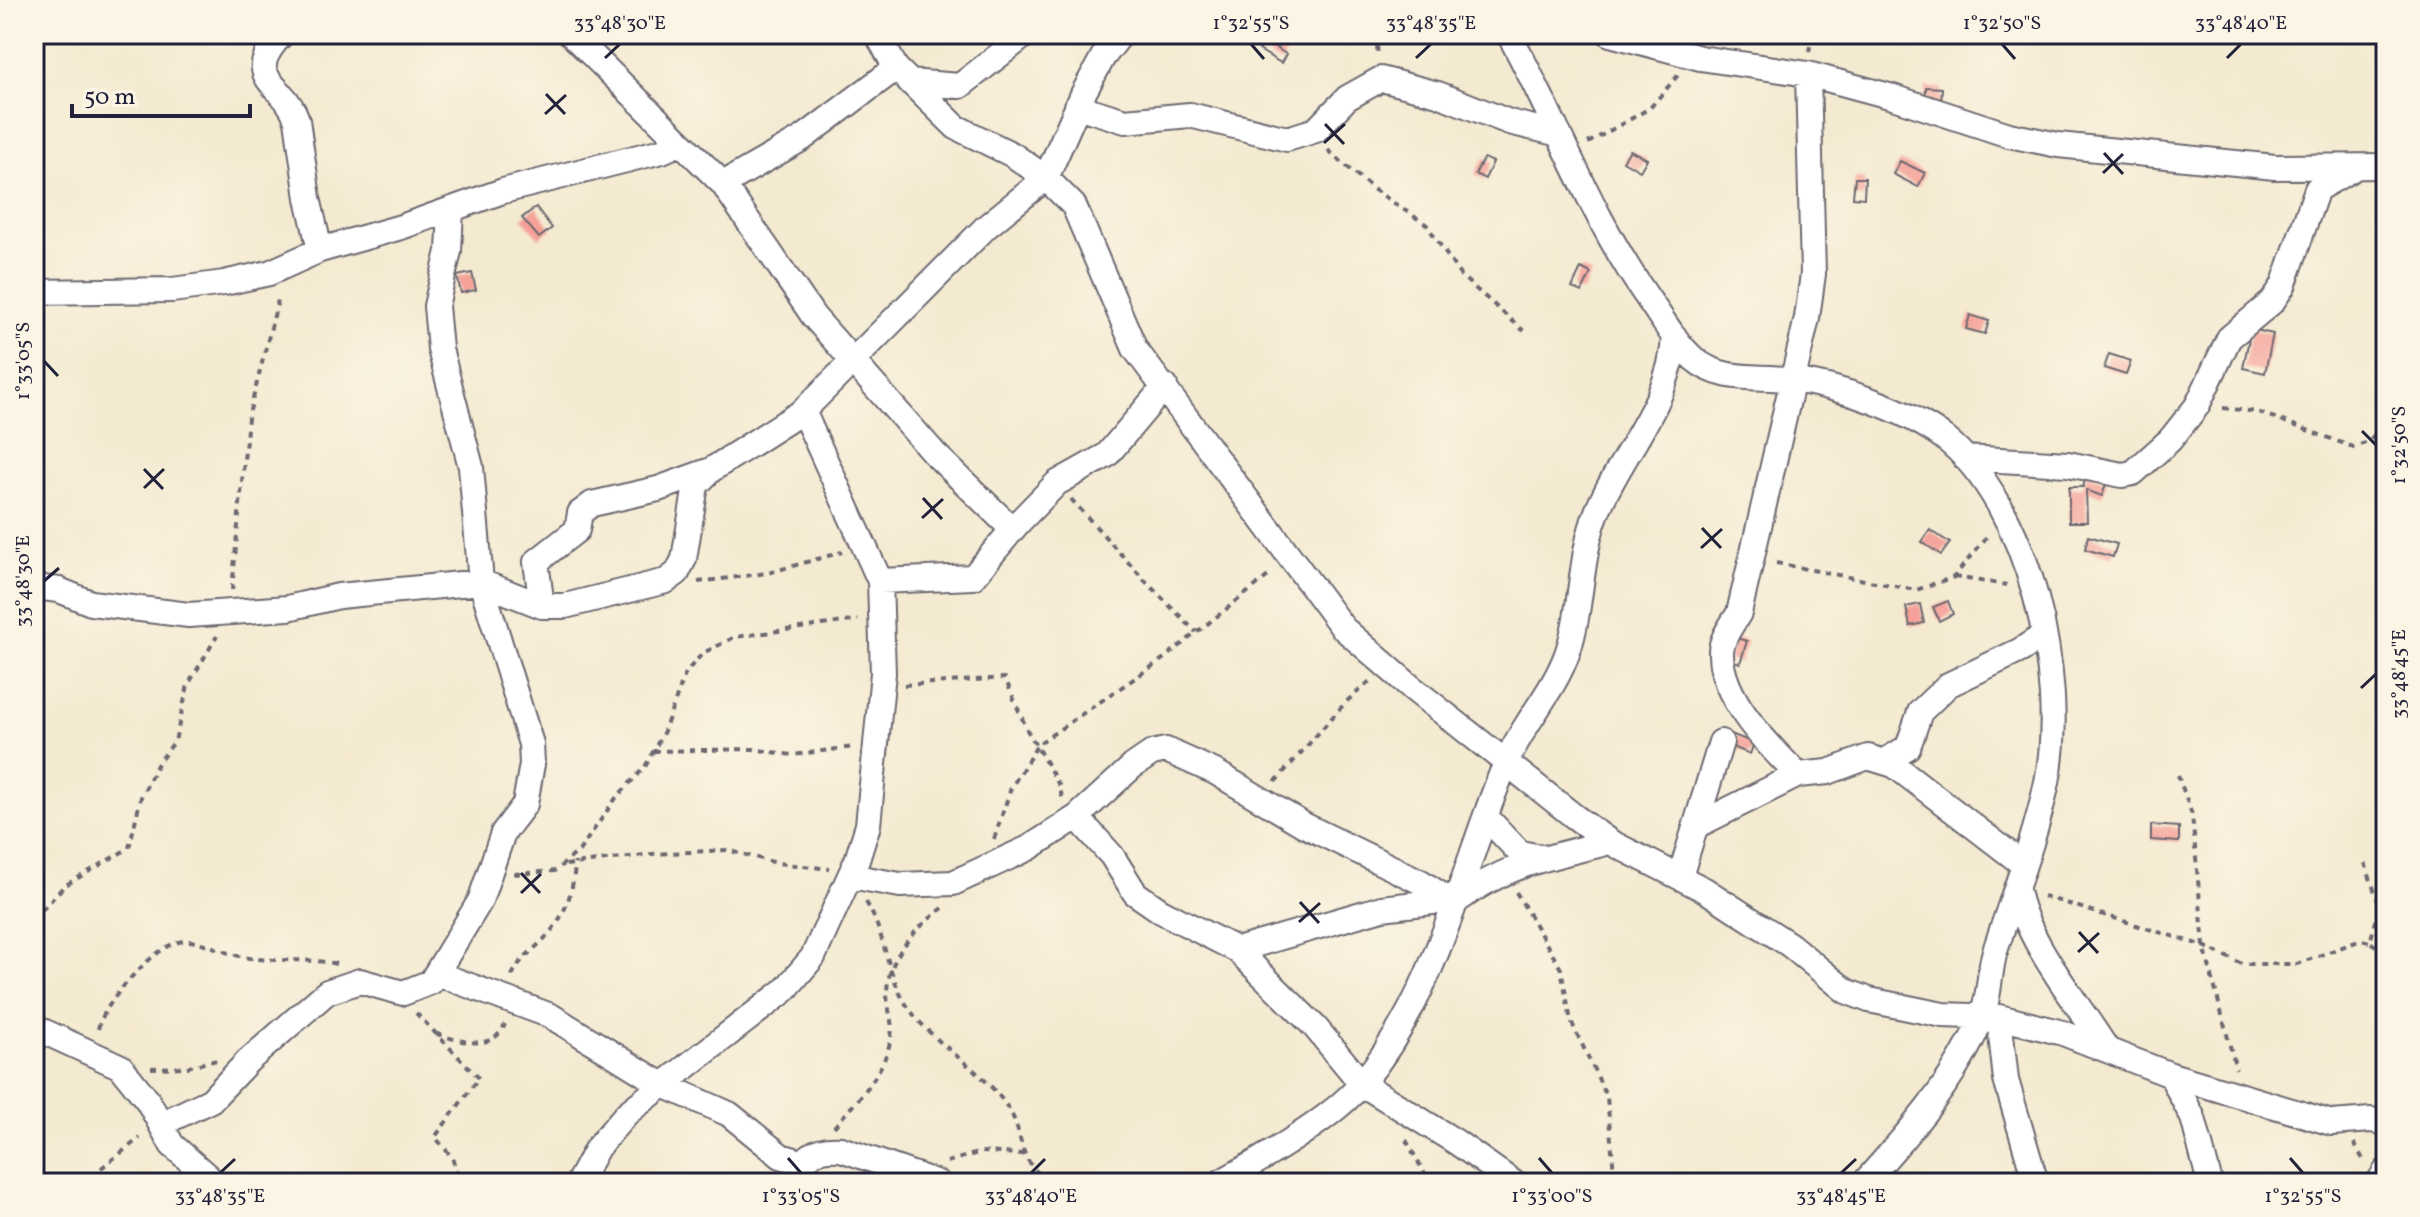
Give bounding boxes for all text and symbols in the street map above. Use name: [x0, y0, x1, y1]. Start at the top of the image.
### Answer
text: 33°48'30"E: [574, 10, 666, 38]
text: 1°32'55"S: [1212, 10, 1290, 38]
text: 33°48'35"E: [1386, 10, 1476, 38]
text: 1°32'50"S: [1963, 10, 2041, 38]
text: 33°48'40"E: [2195, 10, 2287, 38]
scale bar: [72, 68, 250, 118]
text: 50 m: [84, 81, 136, 115]
text: 1°33'05"S: [10, 322, 38, 400]
text: 1°32'50"S: [2386, 406, 2414, 484]
text: 33°48'30"E: [10, 535, 38, 627]
text: 33°48'45"E: [2386, 629, 2414, 719]
text: 33°48'35"E: [175, 1183, 265, 1211]
text: 1°33'05"S: [762, 1183, 840, 1211]
text: 33°48'40"E: [985, 1183, 1077, 1211]
text: 1°33'00"S: [1511, 1183, 1593, 1211]
text: 33°48'45"E: [1796, 1183, 1886, 1211]
text: 1°32'55"S: [2264, 1183, 2342, 1211]

